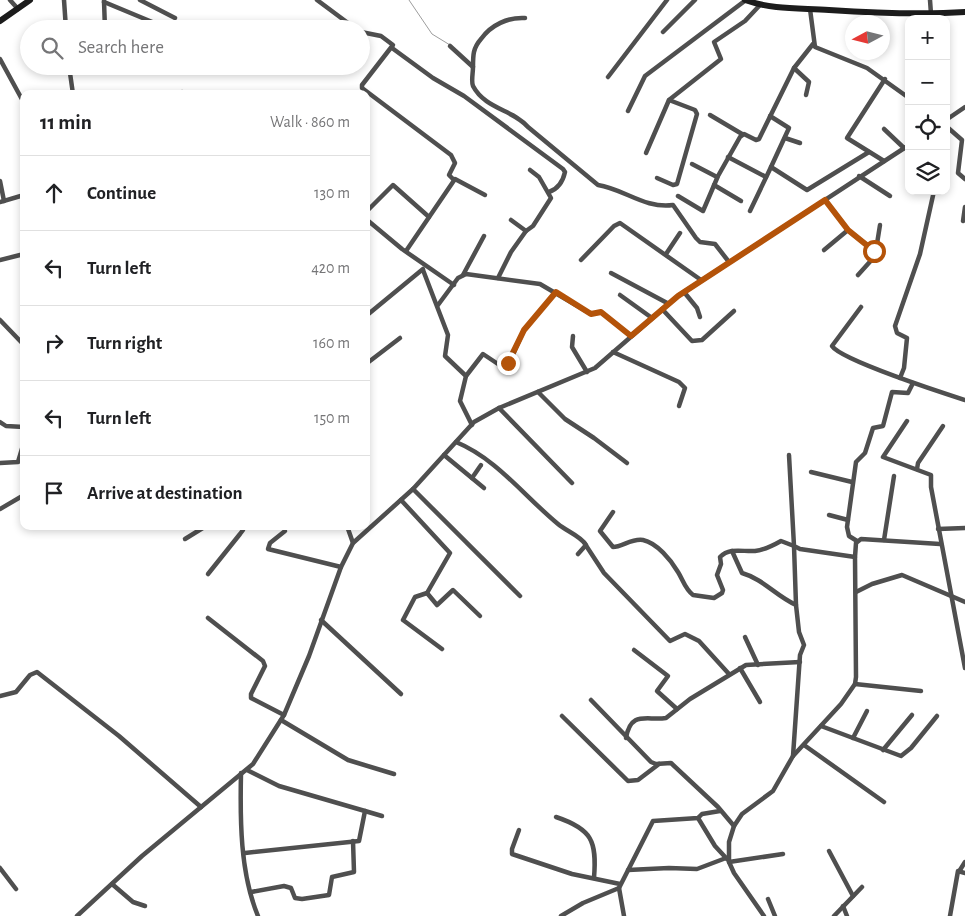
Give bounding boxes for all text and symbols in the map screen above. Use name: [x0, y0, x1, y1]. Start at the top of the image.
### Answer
north arrow: [845, 15, 890, 60]
map controls: [905, 15, 950, 195]
button: +: [905, 15, 950, 60]
search box: [20, 20, 370, 75]
icon: search: [38, 34, 66, 62]
text: Search here: [78, 38, 164, 57]
button: −: [905, 60, 950, 105]
button: locate: [905, 105, 950, 150]
text: 11 min: [40, 112, 92, 133]
text: Walk · 860 m: [270, 114, 350, 130]
button: layers: [905, 150, 950, 195]
icon: ahead: [40, 179, 68, 207]
text: Continue: [87, 184, 156, 203]
text: 130 m: [314, 185, 350, 201]
route start: [863, 240, 886, 263]
icon: left: [40, 254, 68, 282]
text: Turn left: [87, 259, 151, 278]
text: 420 m: [311, 260, 350, 276]
icon: right: [40, 329, 68, 357]
text: Turn right: [87, 334, 162, 353]
text: 160 m: [313, 335, 350, 351]
route end: [497, 352, 520, 375]
icon: left: [40, 404, 68, 432]
text: Turn left: [87, 409, 151, 428]
text: 150 m: [314, 410, 350, 426]
icon: arrive: [40, 479, 68, 507]
text: Arrive at destination: [87, 484, 243, 503]

